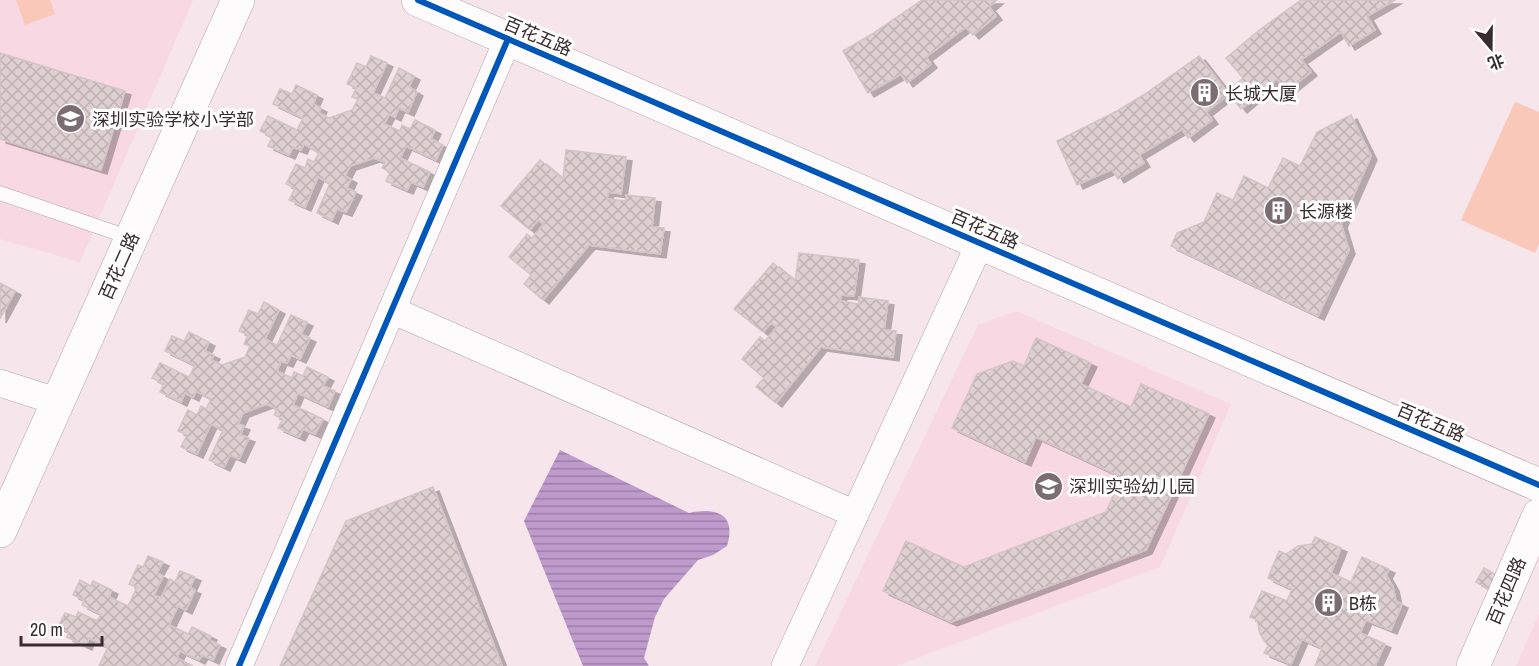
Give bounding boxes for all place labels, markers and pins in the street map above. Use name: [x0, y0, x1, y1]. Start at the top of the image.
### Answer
building icon: 长城大厦: [1188, 77, 1220, 109]
place label: 长城大厦: [1225, 81, 1297, 106]
school or university icon: 深圳实验学校小学部: [55, 103, 87, 135]
place label: 深圳实验学校小学部: [92, 107, 254, 132]
building icon: 长源楼: [1262, 195, 1294, 227]
place label: 长源楼: [1299, 199, 1353, 224]
school or university icon: 深圳实验幼儿园: [1032, 470, 1064, 502]
place label: 深圳实验幼儿园: [1069, 474, 1195, 499]
building icon: B栋: [1312, 587, 1344, 619]
place label: B栋: [1349, 591, 1377, 616]

